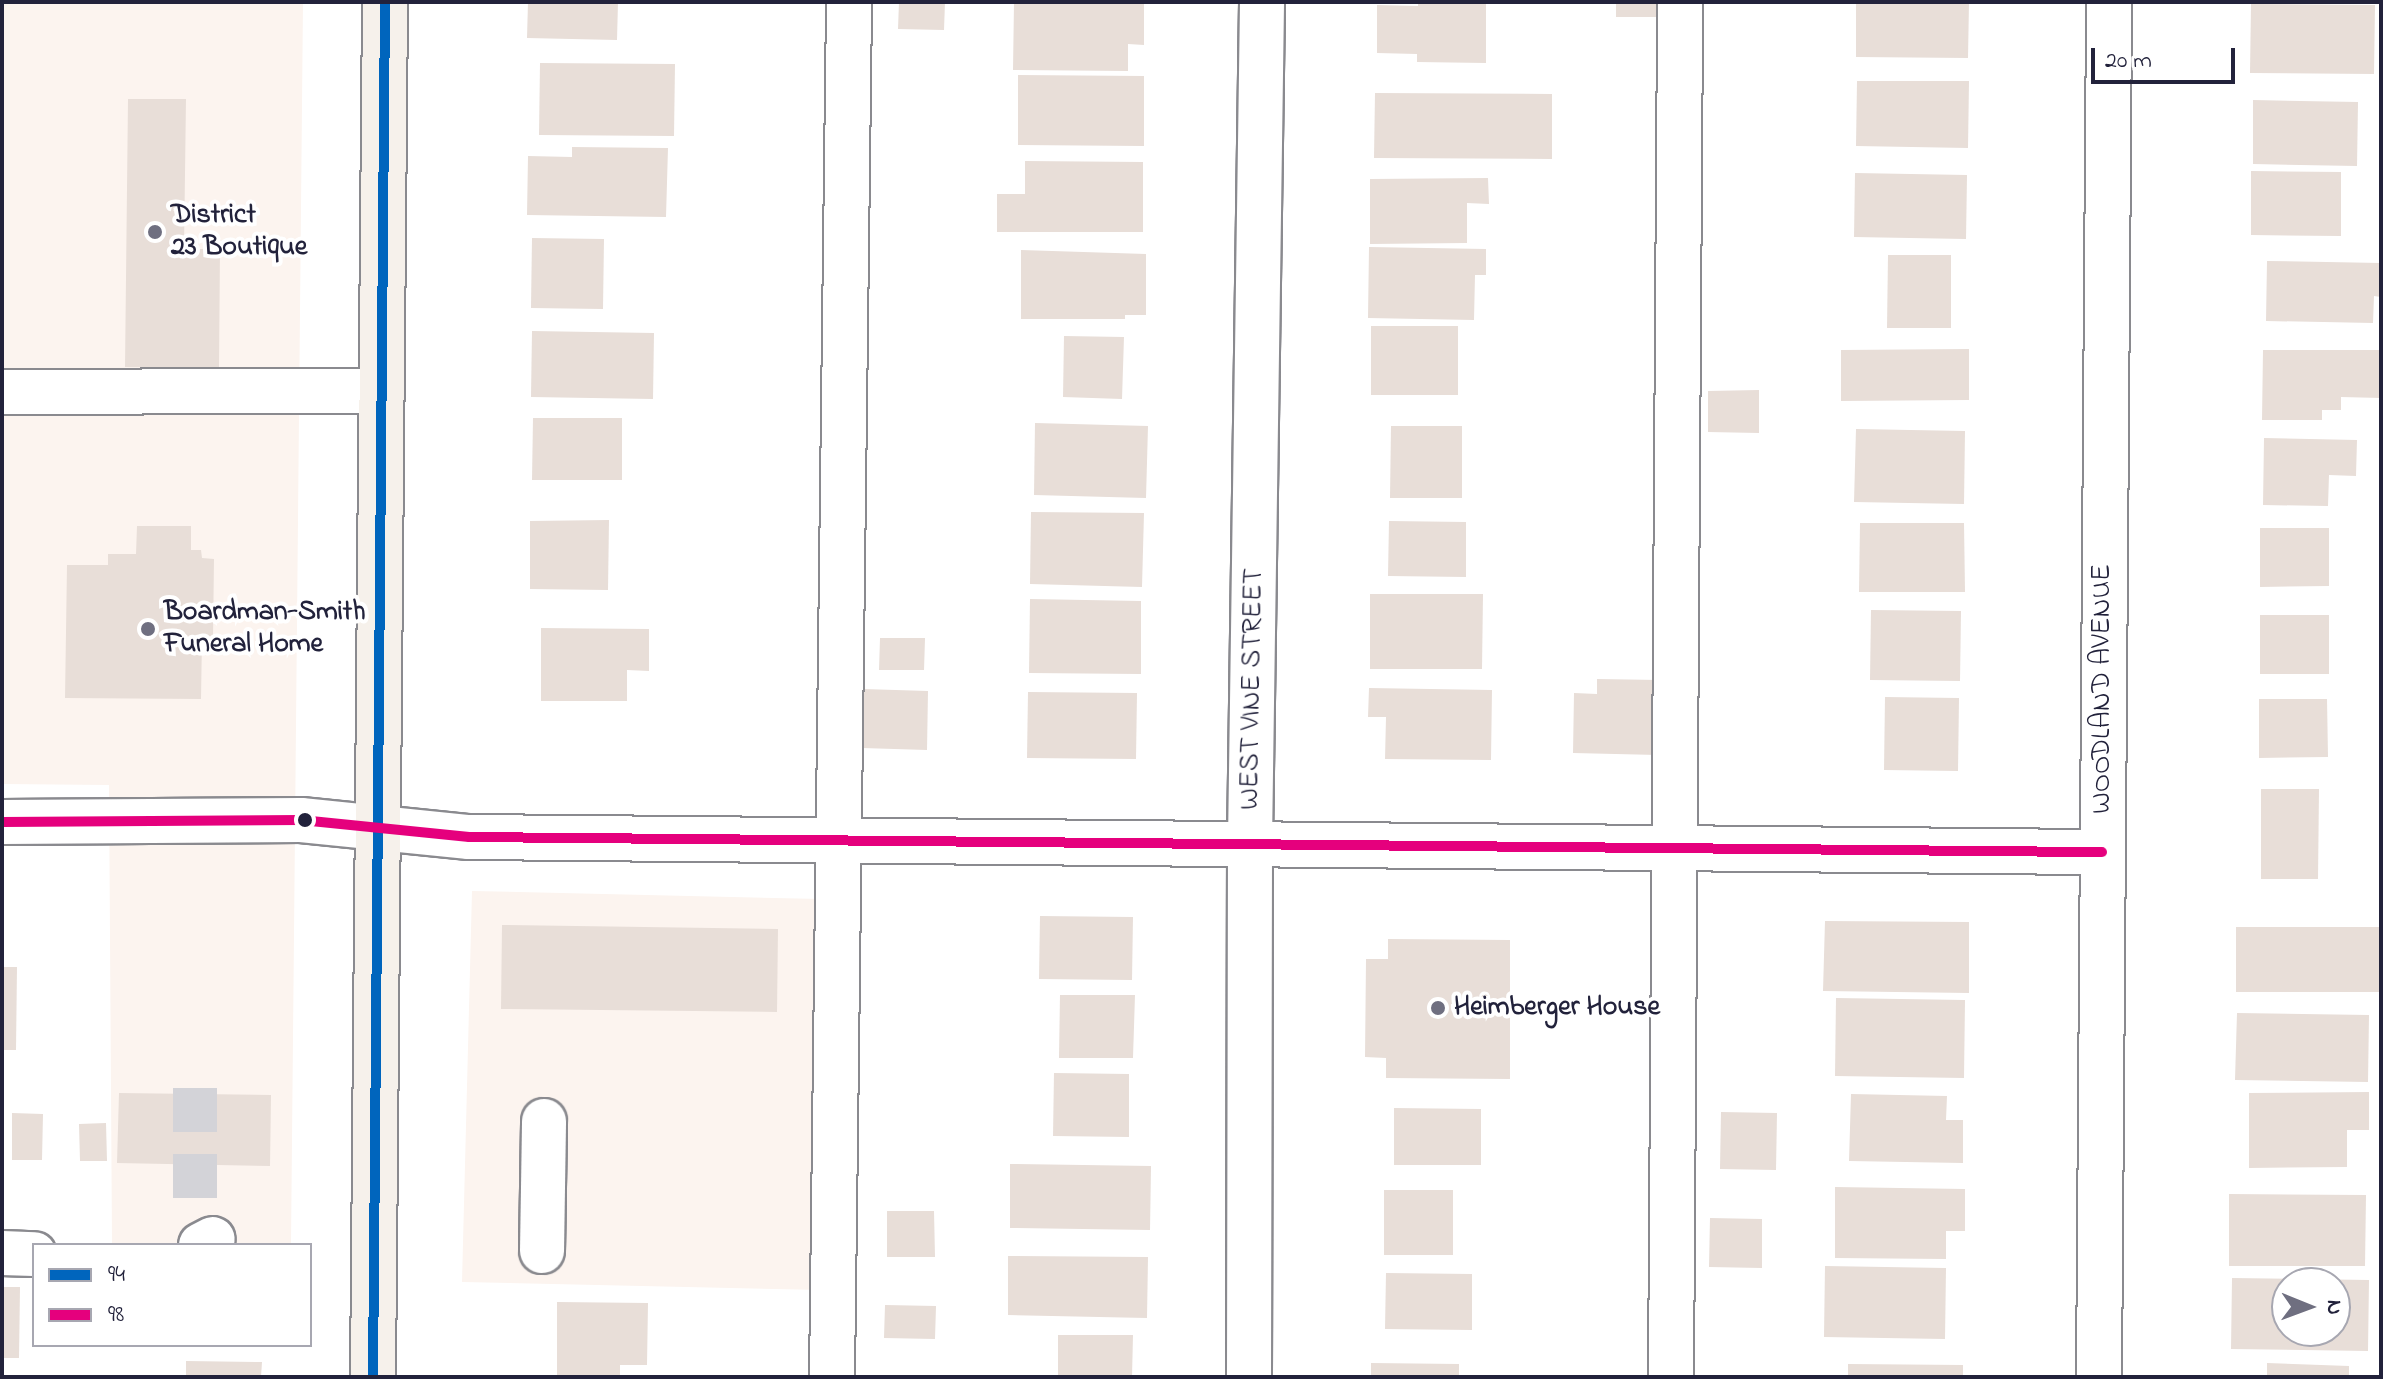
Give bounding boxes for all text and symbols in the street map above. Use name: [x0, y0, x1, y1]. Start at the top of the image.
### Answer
scale bar: [2095, 32, 2239, 82]
text: 20 m: [2105, 44, 2152, 79]
place label: District 23 Boutique: [171, 199, 307, 265]
marker: District 23 Boutique: [146, 223, 164, 241]
street label: WOODLAND AVENUE: [2086, 564, 2120, 814]
street label: WEST VINE STREET: [1234, 568, 1272, 810]
place label: Boardman-Smith Funeral Home: [164, 596, 366, 662]
marker: Boardman-Smith Funeral Home: [139, 620, 157, 638]
unlabelled marker: [297, 812, 313, 828]
place label: Heimberger House: [1454, 991, 1660, 1025]
marker: Heimberger House: [1429, 999, 1447, 1017]
legend: [32, 1243, 312, 1347]
text: 94: [108, 1258, 125, 1293]
north arrow: [2271, 1267, 2351, 1347]
text: 98: [108, 1298, 124, 1333]
text: N: [2317, 1300, 2349, 1315]

